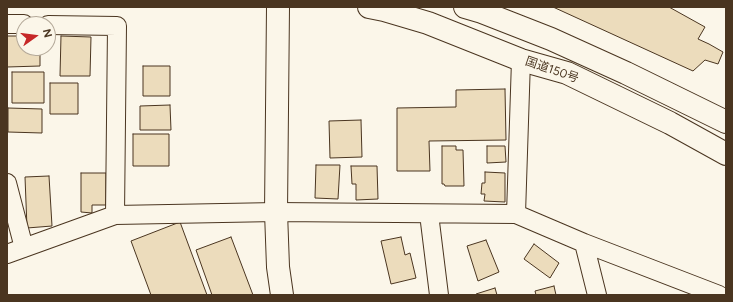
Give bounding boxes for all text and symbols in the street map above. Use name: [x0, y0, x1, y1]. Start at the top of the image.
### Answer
north arrow: [16, 16, 56, 56]
text: N: [40, 28, 54, 39]
street label: 国道150号: [523, 54, 581, 86]

